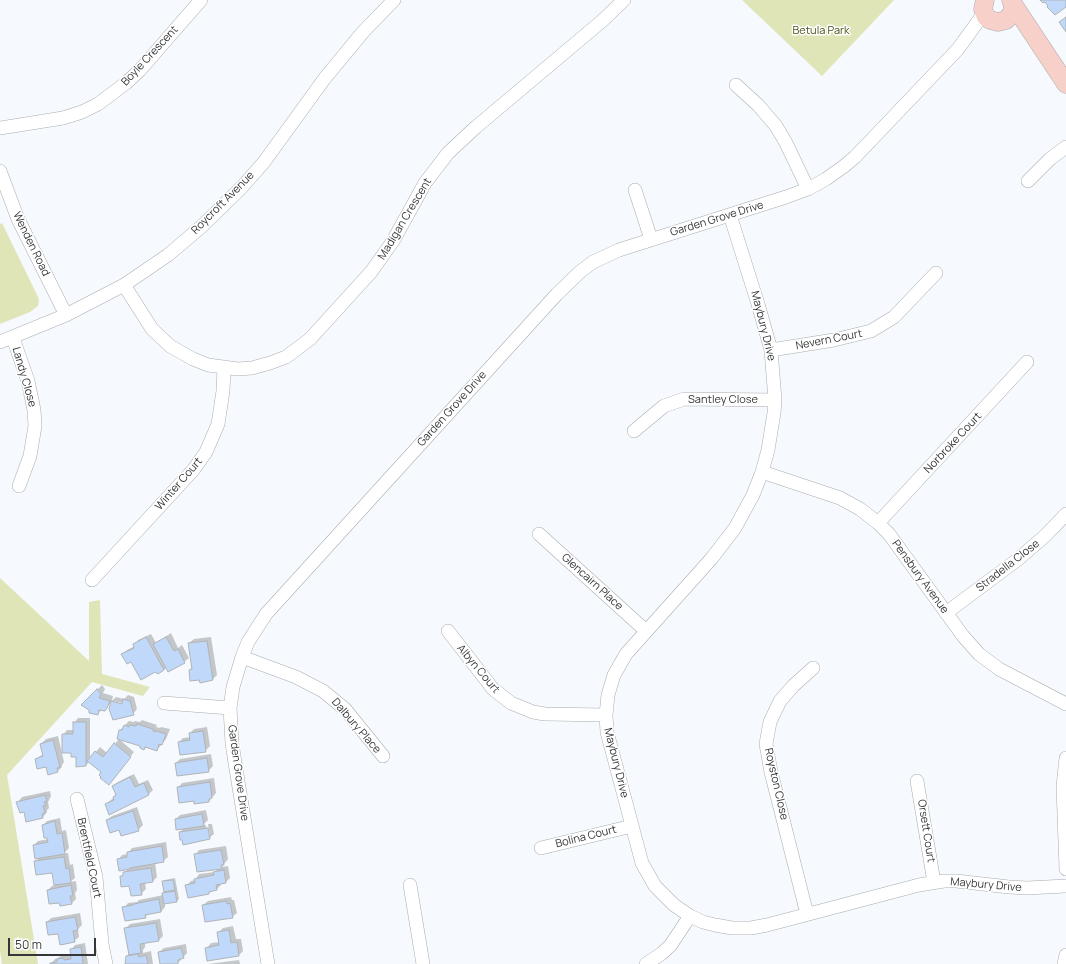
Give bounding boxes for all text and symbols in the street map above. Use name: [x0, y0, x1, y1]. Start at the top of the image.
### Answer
street label: Boyle Crescent: [119, 23, 181, 89]
park label: Betula Park: [793, 24, 849, 38]
street label: Roycroft Avenue: [189, 169, 257, 237]
street label: Madigan Crescent: [375, 176, 435, 262]
street label: Garden Grove Drive: [669, 199, 765, 239]
street label: Wenden Road: [10, 210, 52, 278]
street label: Maybury Drive: [748, 290, 778, 362]
street label: Nevern Court: [795, 327, 863, 353]
street label: Landy Close: [9, 345, 39, 409]
street label: Garden Grove Drive: [415, 369, 489, 449]
street label: Santley Close: [688, 393, 758, 407]
street label: Norbroke Court: [922, 410, 984, 476]
street label: Winter Court: [153, 455, 205, 513]
street label: Stradella Close: [974, 537, 1042, 595]
street label: Pensbury Avenue: [889, 538, 951, 616]
street label: Glencairn Place: [559, 551, 625, 613]
street label: Albyn Court: [454, 642, 502, 696]
street label: Dalbury Place: [328, 696, 384, 756]
street label: Garden Grove Drive: [225, 724, 251, 822]
street label: Maybury Drive: [601, 727, 631, 799]
street label: Royston Close: [761, 747, 791, 821]
street label: Orsett Court: [915, 799, 937, 863]
street label: Brentfield Court: [74, 817, 104, 899]
street label: Bolina Court: [554, 823, 618, 851]
street label: Maybury Drive: [950, 875, 1022, 895]
scale bar: [10, 930, 98, 956]
text: 50 m: [15, 936, 42, 953]

